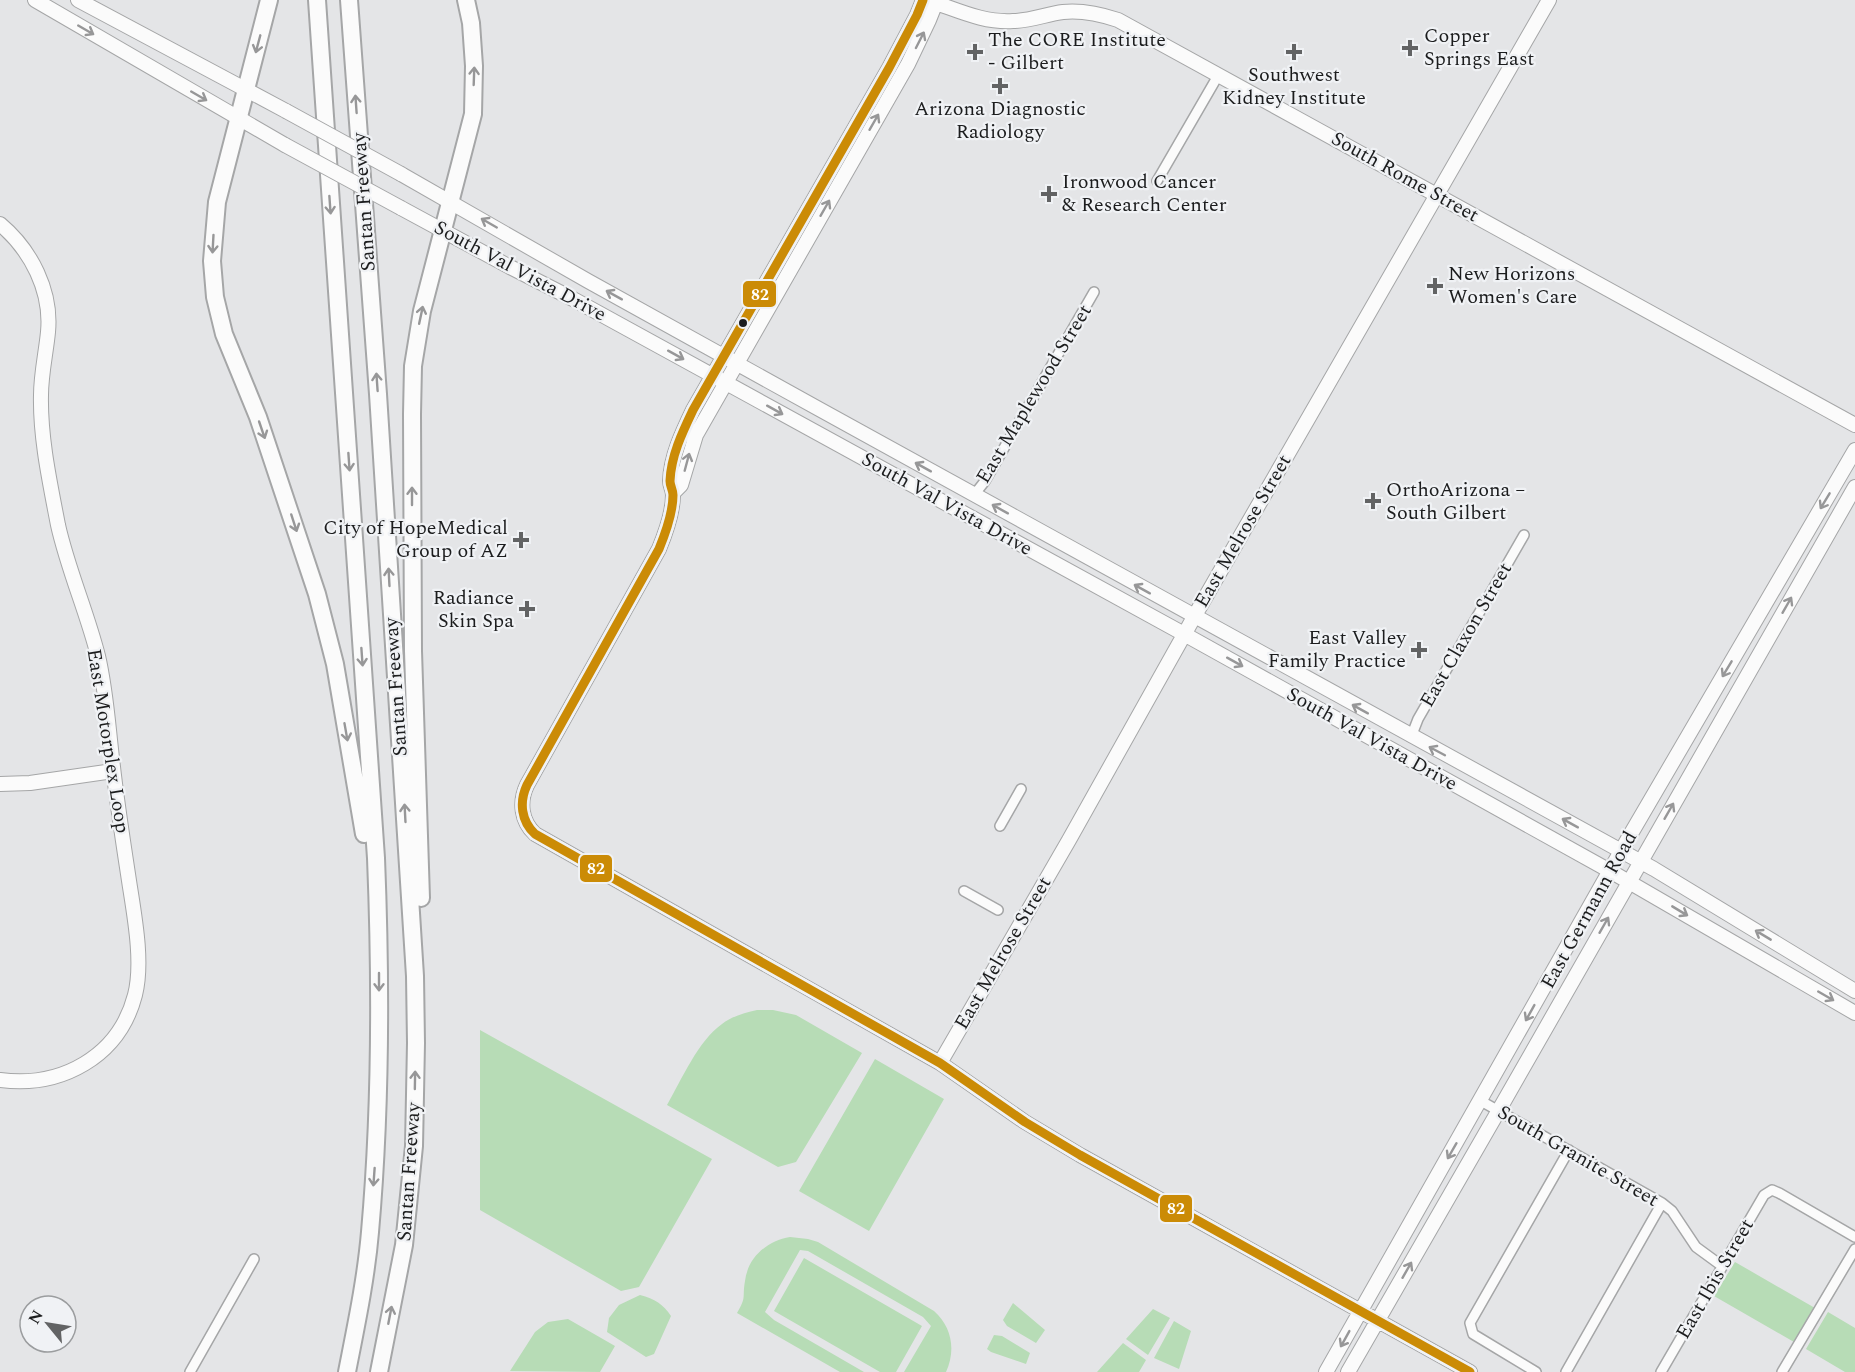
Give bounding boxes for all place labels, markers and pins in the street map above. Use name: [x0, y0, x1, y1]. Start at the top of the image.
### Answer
place label: Copper Springs East: [1424, 21, 1534, 74]
place label: The CORE Institute - Gilbert: [988, 25, 1166, 78]
marker: Copper Springs East: [1401, 39, 1419, 57]
marker: The CORE Institute - Gilbert: [966, 43, 984, 61]
marker: Southwest Kidney Institute: [1285, 43, 1303, 61]
place label: Southwest Kidney Institute: [1222, 60, 1366, 113]
marker: Arizona Diagnostic Radiology: [991, 77, 1009, 95]
place label: Arizona Diagnostic Radiology: [914, 94, 1086, 147]
place label: Ironwood Cancer & Research Center: [1062, 167, 1227, 220]
marker: Ironwood Cancer & Research Center: [1040, 185, 1058, 203]
place label: New Horizons Women's Care: [1448, 259, 1577, 312]
marker: New Horizons Women's Care: [1426, 277, 1444, 295]
unlabelled marker: [737, 317, 749, 329]
place label: OrthoArizona – South Gilbert: [1386, 475, 1525, 528]
marker: OrthoArizona – South Gilbert: [1364, 492, 1382, 510]
place label: City of HopeMedical Group of AZ: [323, 513, 508, 566]
marker: City of HopeMedical Group of AZ: [512, 531, 530, 549]
place label: Radiance Skin Spa: [433, 583, 514, 636]
marker: Radiance Skin Spa: [518, 600, 536, 618]
place label: East Valley Family Practice: [1268, 623, 1407, 676]
marker: East Valley Family Practice: [1410, 641, 1428, 659]

